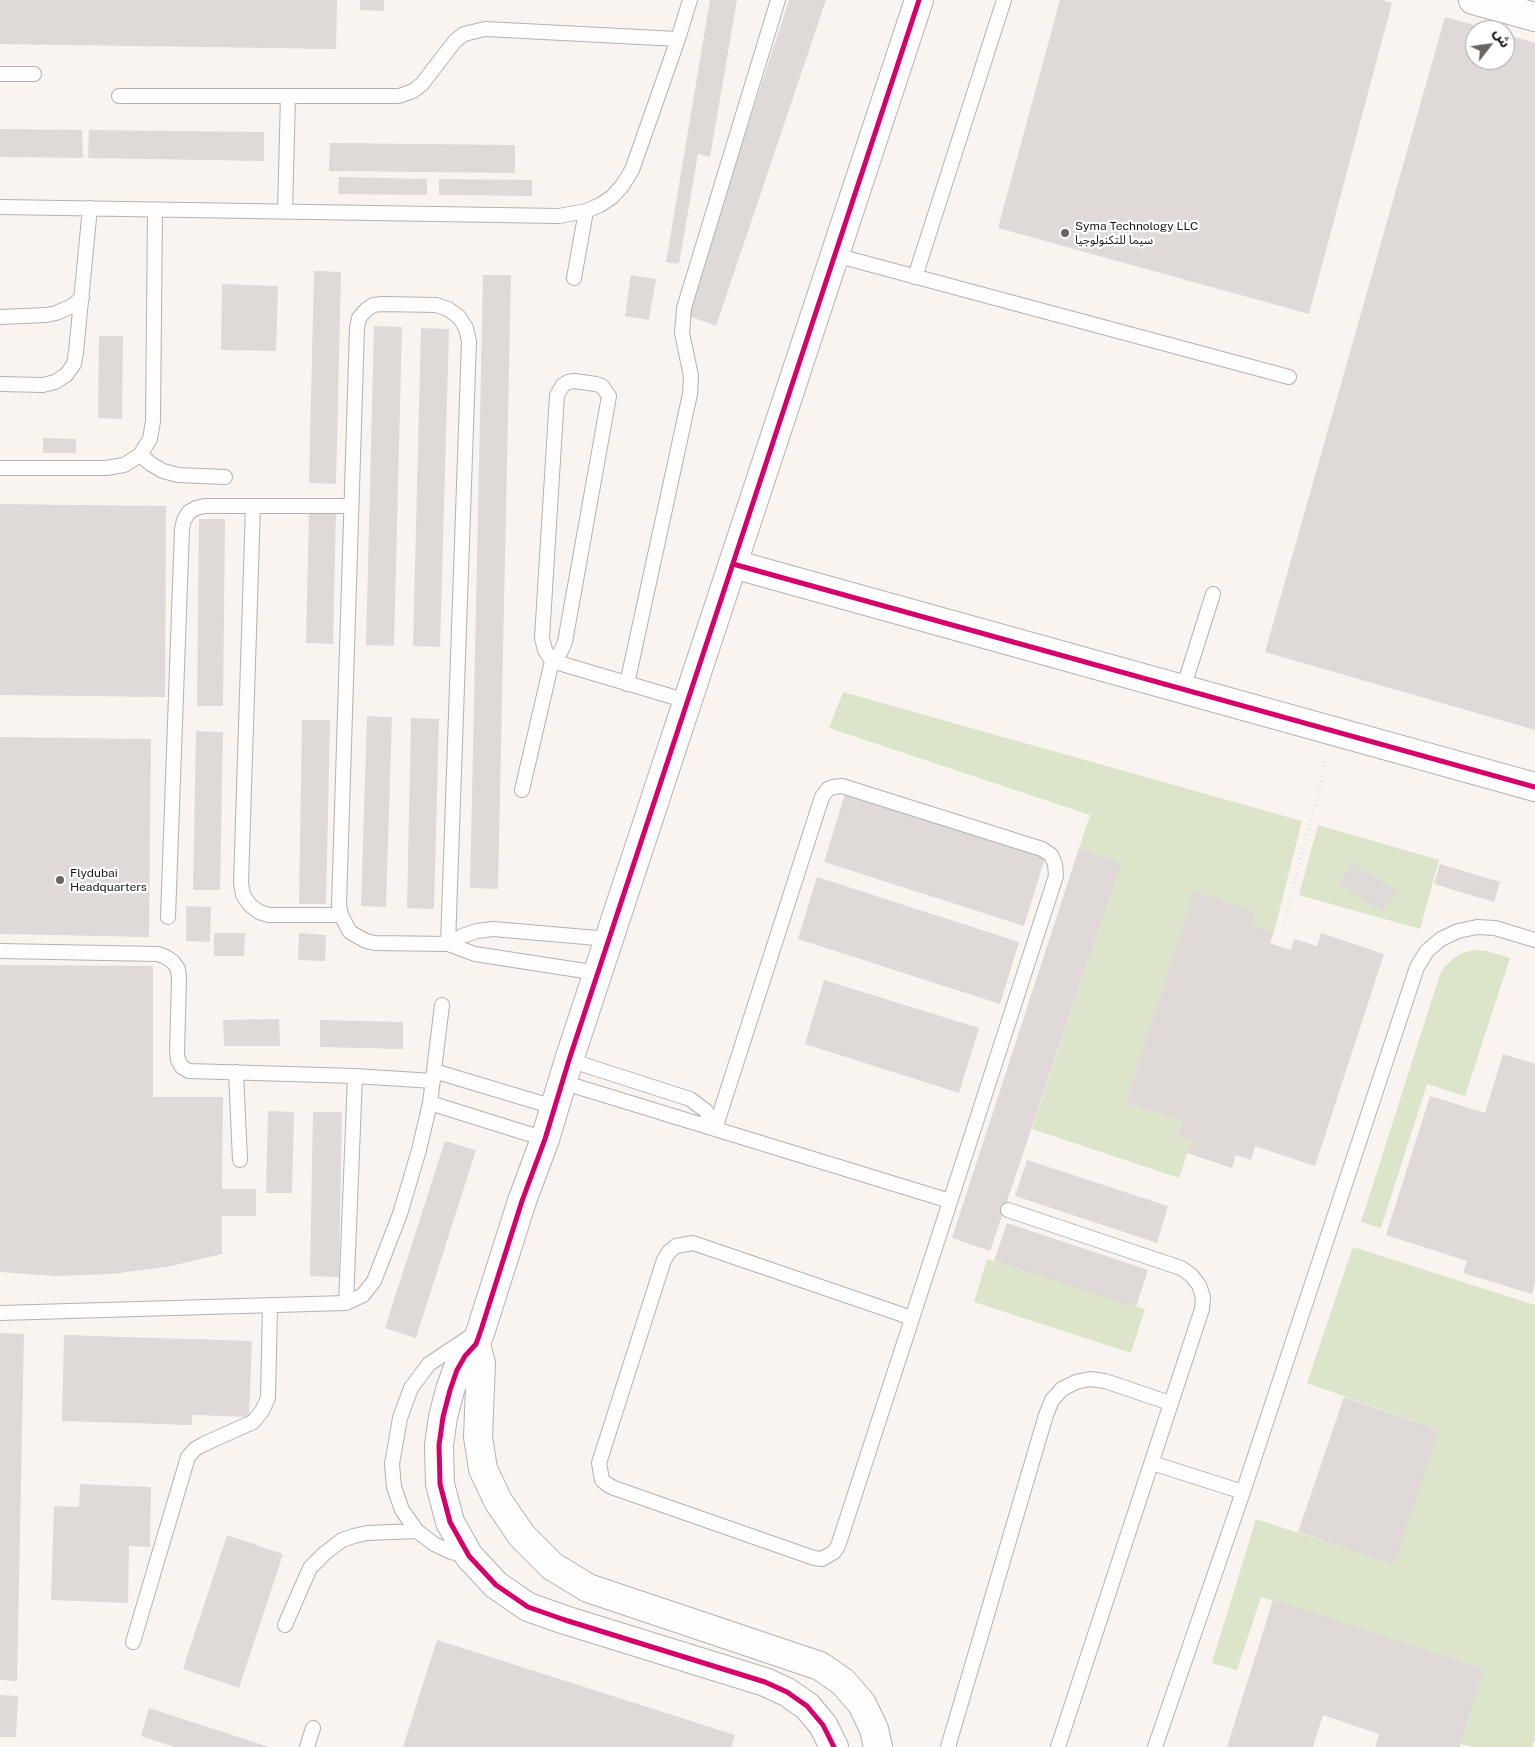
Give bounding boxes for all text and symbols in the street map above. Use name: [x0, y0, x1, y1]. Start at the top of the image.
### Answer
north arrow: [1465, 20, 1515, 70]
text: ش: [1490, 26, 1514, 50]
place label: Syma Technology LLC سيما للتكنولوجيا: [1075, 219, 1198, 247]
marker: Syma Technology LLC سيما للتكنولوجيا: [1059, 227, 1071, 239]
place label: Flydubai Headquarters: [70, 866, 147, 894]
marker: Flydubai Headquarters: [54, 874, 66, 886]

